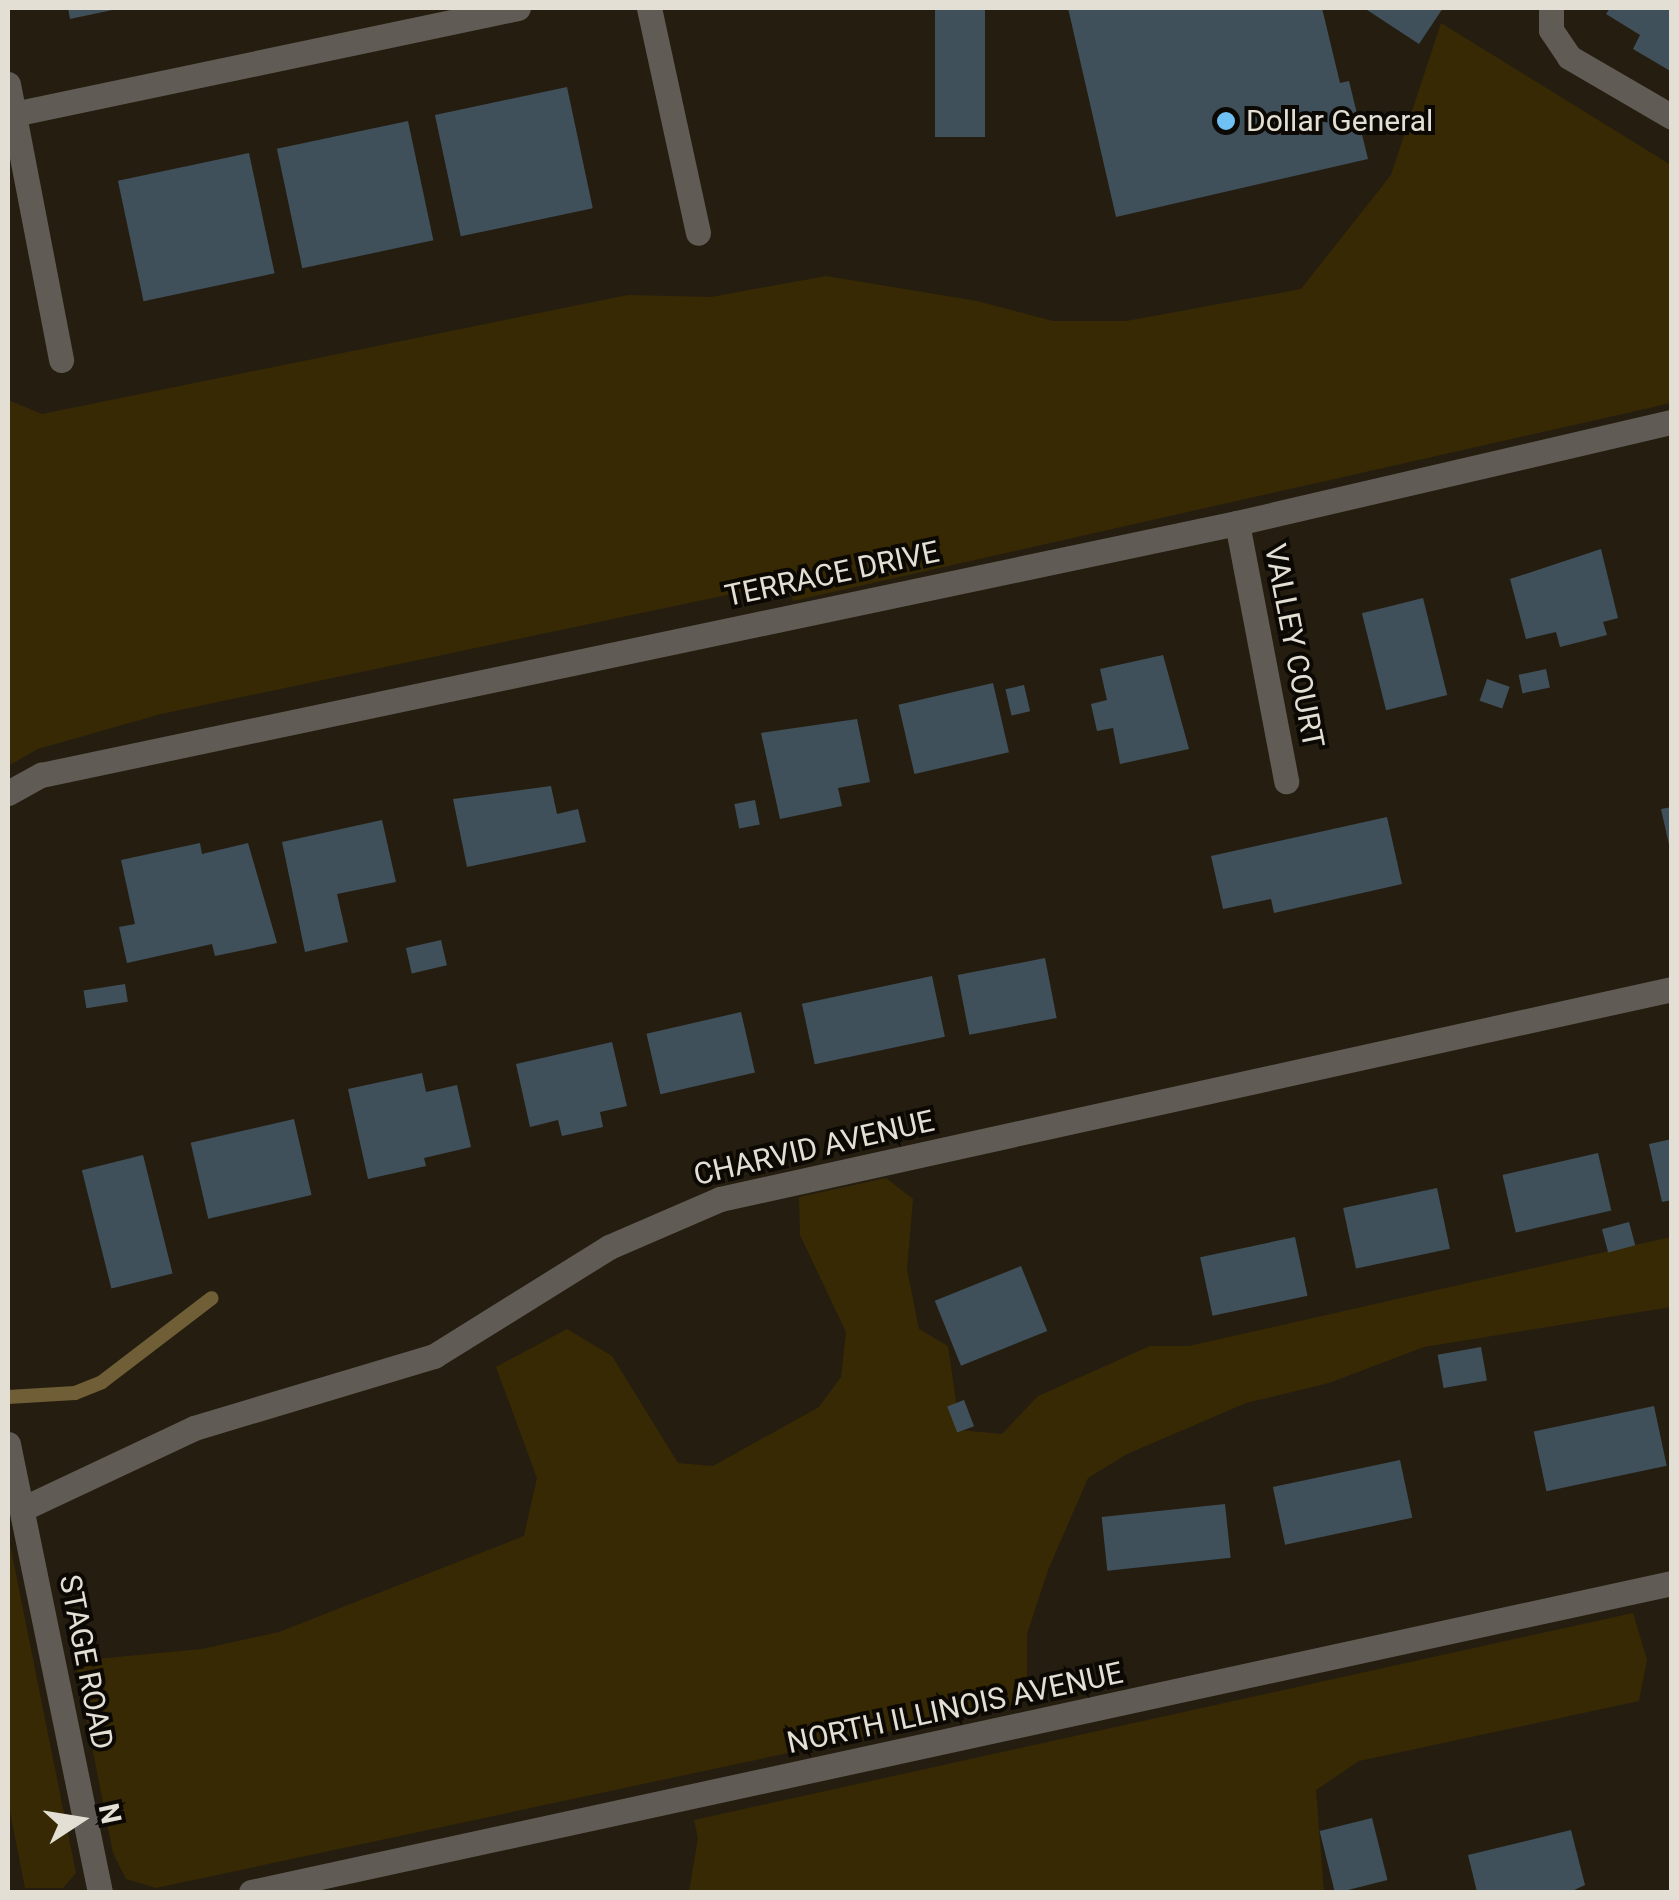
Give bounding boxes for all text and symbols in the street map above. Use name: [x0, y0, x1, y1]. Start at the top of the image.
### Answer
place label: Dollar General: [1246, 103, 1433, 139]
marker: Dollar General: [1215, 110, 1237, 132]
street label: TERRACE DRIVE: [722, 534, 942, 614]
street label: VALLEY COURT: [1257, 541, 1331, 751]
street label: CHARVID AVENUE: [690, 1103, 938, 1193]
street label: STAGE ROAD: [51, 1572, 121, 1752]
street label: NORTH ILLINOIS AVENUE: [784, 1655, 1126, 1761]
north arrow: [30, 1770, 130, 1870]
text: N: [92, 1801, 128, 1827]

